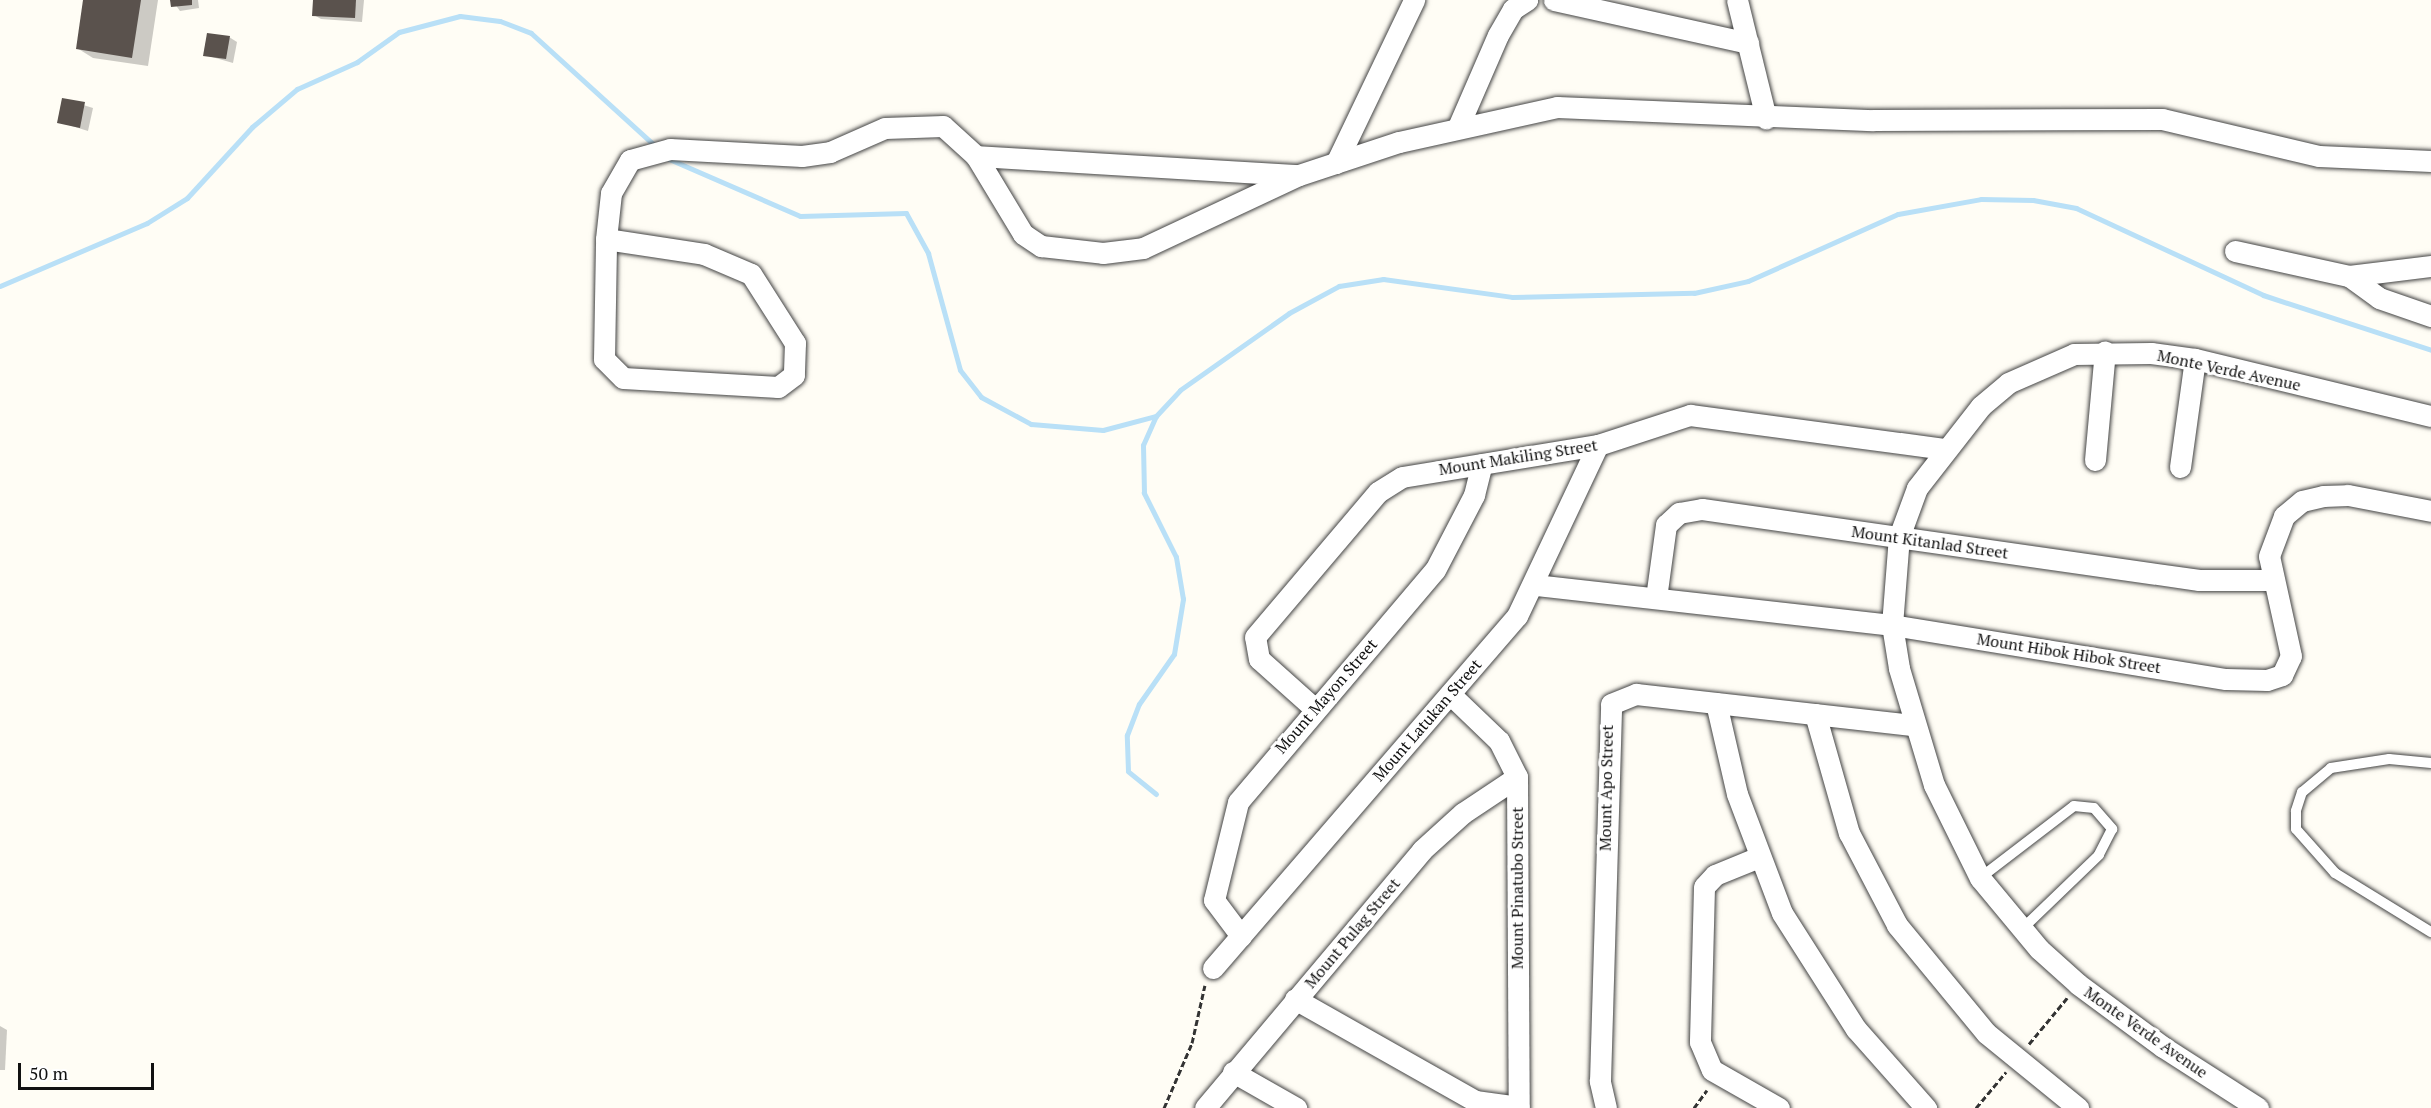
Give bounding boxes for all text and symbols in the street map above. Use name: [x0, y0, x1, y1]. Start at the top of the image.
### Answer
street label: Monte Verde Avenue: [2155, 345, 2303, 395]
street label: Mount Makiling Street: [1437, 435, 1599, 479]
street label: Mount Kitanlad Street: [1850, 521, 2010, 563]
street label: Mount Hibok Hibok Street: [1976, 629, 2162, 677]
street label: Mount Mayon Street: [1271, 635, 1381, 757]
street label: Mount Latukan Street: [1369, 655, 1485, 785]
street label: Mount Apo Street: [1595, 725, 1617, 851]
street label: Mount Pinatubo Street: [1507, 807, 1527, 969]
street label: Mount Pulag Street: [1300, 874, 1404, 992]
street label: Monte Verde Avenue: [2080, 982, 2212, 1082]
scale bar: [21, 1051, 158, 1089]
text: 50 m: [29, 1061, 68, 1085]

